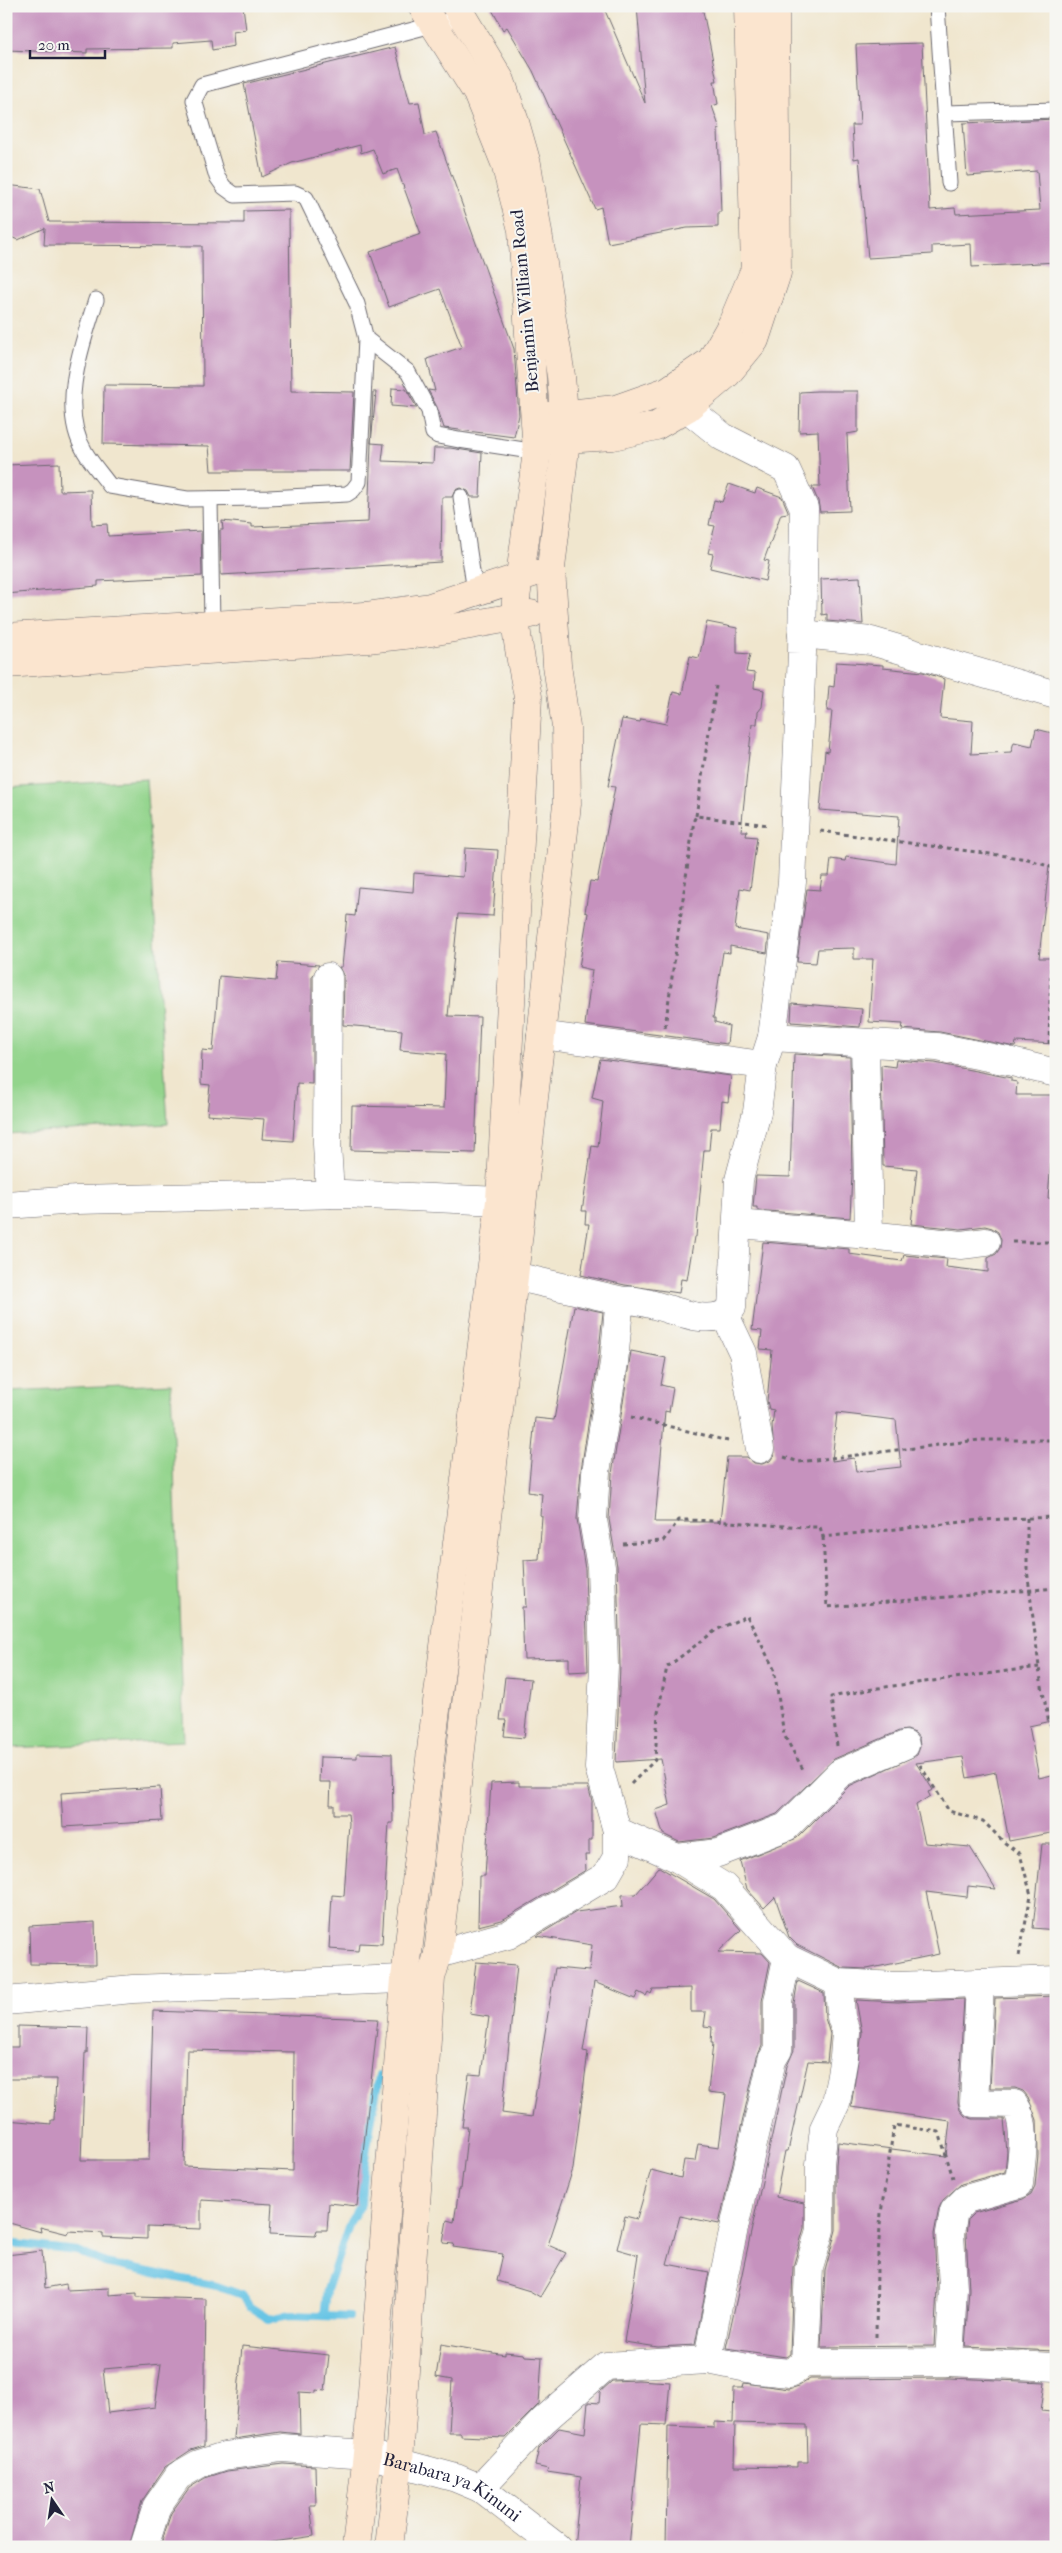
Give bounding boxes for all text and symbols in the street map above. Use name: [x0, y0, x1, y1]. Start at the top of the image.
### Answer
scale bar: [30, 28, 105, 60]
text: 20 m: [38, 36, 70, 54]
street label: Benjamin William Road: [507, 208, 543, 394]
street label: Barabara ya Kinuni: [381, 2448, 526, 2526]
north arrow: [28, 2476, 78, 2526]
text: N: [42, 2478, 57, 2497]

